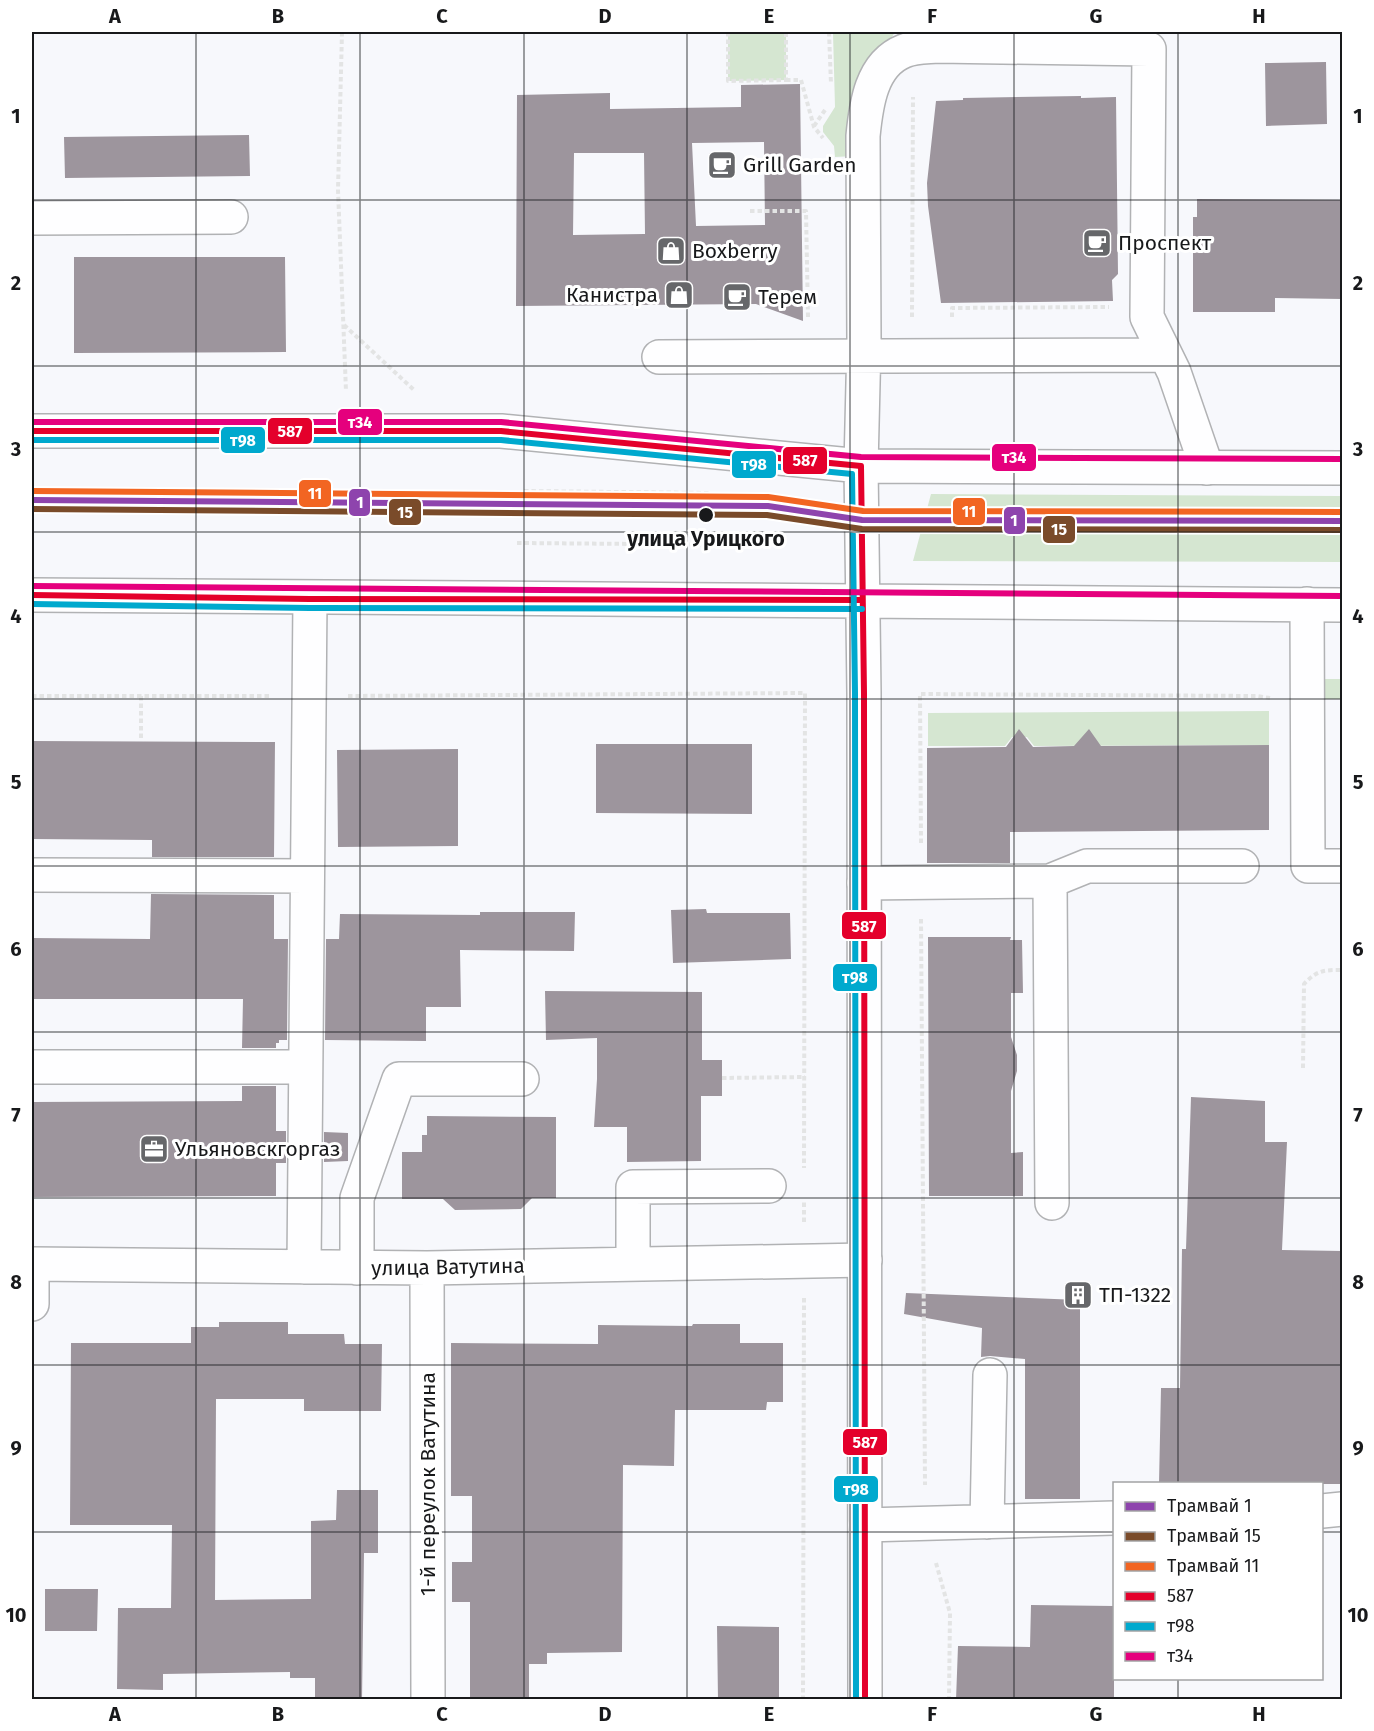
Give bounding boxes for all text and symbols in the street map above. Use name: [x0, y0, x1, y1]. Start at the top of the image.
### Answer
text: A: [108, 4, 122, 28]
text: B: [272, 4, 284, 28]
text: C: [436, 4, 448, 28]
text: D: [598, 4, 612, 28]
text: E: [764, 4, 774, 28]
text: F: [927, 4, 937, 28]
text: G: [1090, 4, 1102, 28]
text: H: [1252, 4, 1266, 28]
text: 1: [11, 104, 21, 128]
text: 1: [1353, 104, 1363, 128]
cafe icon: Grill Garden: [706, 149, 738, 181]
place label: Grill Garden: [743, 152, 857, 178]
cafe icon: Проспект: [1081, 227, 1113, 259]
place label: Проспект: [1118, 230, 1212, 256]
shop icon: Boxberry: [655, 235, 687, 267]
place label: Boxberry: [692, 238, 778, 264]
text: 2: [11, 271, 21, 295]
text: 2: [1353, 271, 1363, 295]
shop icon: Канистра: [663, 279, 695, 311]
cafe icon: Терем: [721, 281, 753, 313]
place label: Канистра: [566, 282, 658, 308]
place label: Терем: [758, 284, 817, 310]
line badge: т34: [337, 408, 383, 436]
text: т34: [348, 413, 372, 432]
line badge: 587: [267, 417, 313, 445]
text: 587: [277, 422, 303, 441]
line badge: т98: [220, 426, 266, 454]
text: т98: [230, 431, 256, 450]
text: 3: [10, 437, 21, 461]
text: 3: [1352, 437, 1363, 461]
line badge: т34: [991, 443, 1037, 472]
line badge: 587: [782, 446, 828, 475]
text: т34: [1002, 448, 1026, 467]
line badge: т98: [731, 450, 777, 479]
text: 587: [792, 451, 818, 470]
text: т98: [741, 455, 767, 474]
line badge: 11: [298, 479, 332, 508]
text: 11: [308, 484, 322, 503]
line badge: 1: [348, 488, 371, 517]
text: 1: [356, 493, 364, 512]
line badge: 11: [952, 497, 986, 526]
line badge: 15: [388, 498, 422, 526]
text: 11: [962, 502, 976, 521]
text: 15: [397, 503, 413, 522]
marker: улица Урицкого: [697, 506, 715, 524]
line badge: 1: [1003, 506, 1026, 535]
text: 1: [1010, 511, 1018, 530]
line badge: 15: [1042, 515, 1076, 544]
text: 15: [1051, 520, 1067, 539]
place label: улица Урицкого: [626, 526, 785, 552]
text: 4: [10, 604, 22, 628]
text: 4: [1352, 604, 1364, 628]
text: 5: [11, 770, 22, 794]
text: 5: [1353, 770, 1364, 794]
line badge: 587: [841, 911, 887, 940]
text: 587: [851, 917, 877, 936]
text: 6: [10, 937, 22, 961]
text: 6: [1352, 937, 1364, 961]
line badge: т98: [832, 963, 878, 992]
text: т98: [842, 968, 868, 987]
text: 7: [11, 1103, 21, 1127]
text: 7: [1353, 1103, 1363, 1127]
office icon: Ульяновскгоргаз: [138, 1133, 170, 1165]
place label: Ульяновскгоргаз: [175, 1136, 340, 1162]
street label: улица Ватутина: [371, 1253, 525, 1281]
text: 8: [10, 1270, 22, 1294]
text: 8: [1352, 1270, 1364, 1294]
building icon: ТП-1322: [1062, 1279, 1094, 1311]
place label: ТП-1322: [1099, 1282, 1171, 1308]
street label: 1-й переулок Ватутина: [415, 1372, 441, 1596]
line badge: 587: [842, 1428, 888, 1456]
text: 587: [852, 1433, 878, 1452]
text: 9: [10, 1436, 22, 1460]
text: 9: [1352, 1436, 1364, 1460]
line badge: т98: [833, 1475, 879, 1503]
text: т98: [843, 1480, 869, 1499]
legend: [1113, 1482, 1323, 1680]
text: Трамвай 1: [1167, 1495, 1252, 1517]
text: Трамвай 15: [1167, 1525, 1261, 1547]
text: Трамвай 11: [1167, 1555, 1259, 1577]
text: 587: [1167, 1585, 1194, 1607]
text: 10: [6, 1603, 26, 1627]
text: 10: [1348, 1603, 1368, 1627]
text: т98: [1167, 1615, 1195, 1637]
text: т34: [1167, 1645, 1194, 1667]
text: A: [108, 1702, 122, 1726]
text: B: [272, 1702, 284, 1726]
text: C: [436, 1702, 448, 1726]
text: D: [598, 1702, 612, 1726]
text: E: [764, 1702, 774, 1726]
text: F: [927, 1702, 937, 1726]
text: G: [1090, 1702, 1102, 1726]
text: H: [1252, 1702, 1266, 1726]

